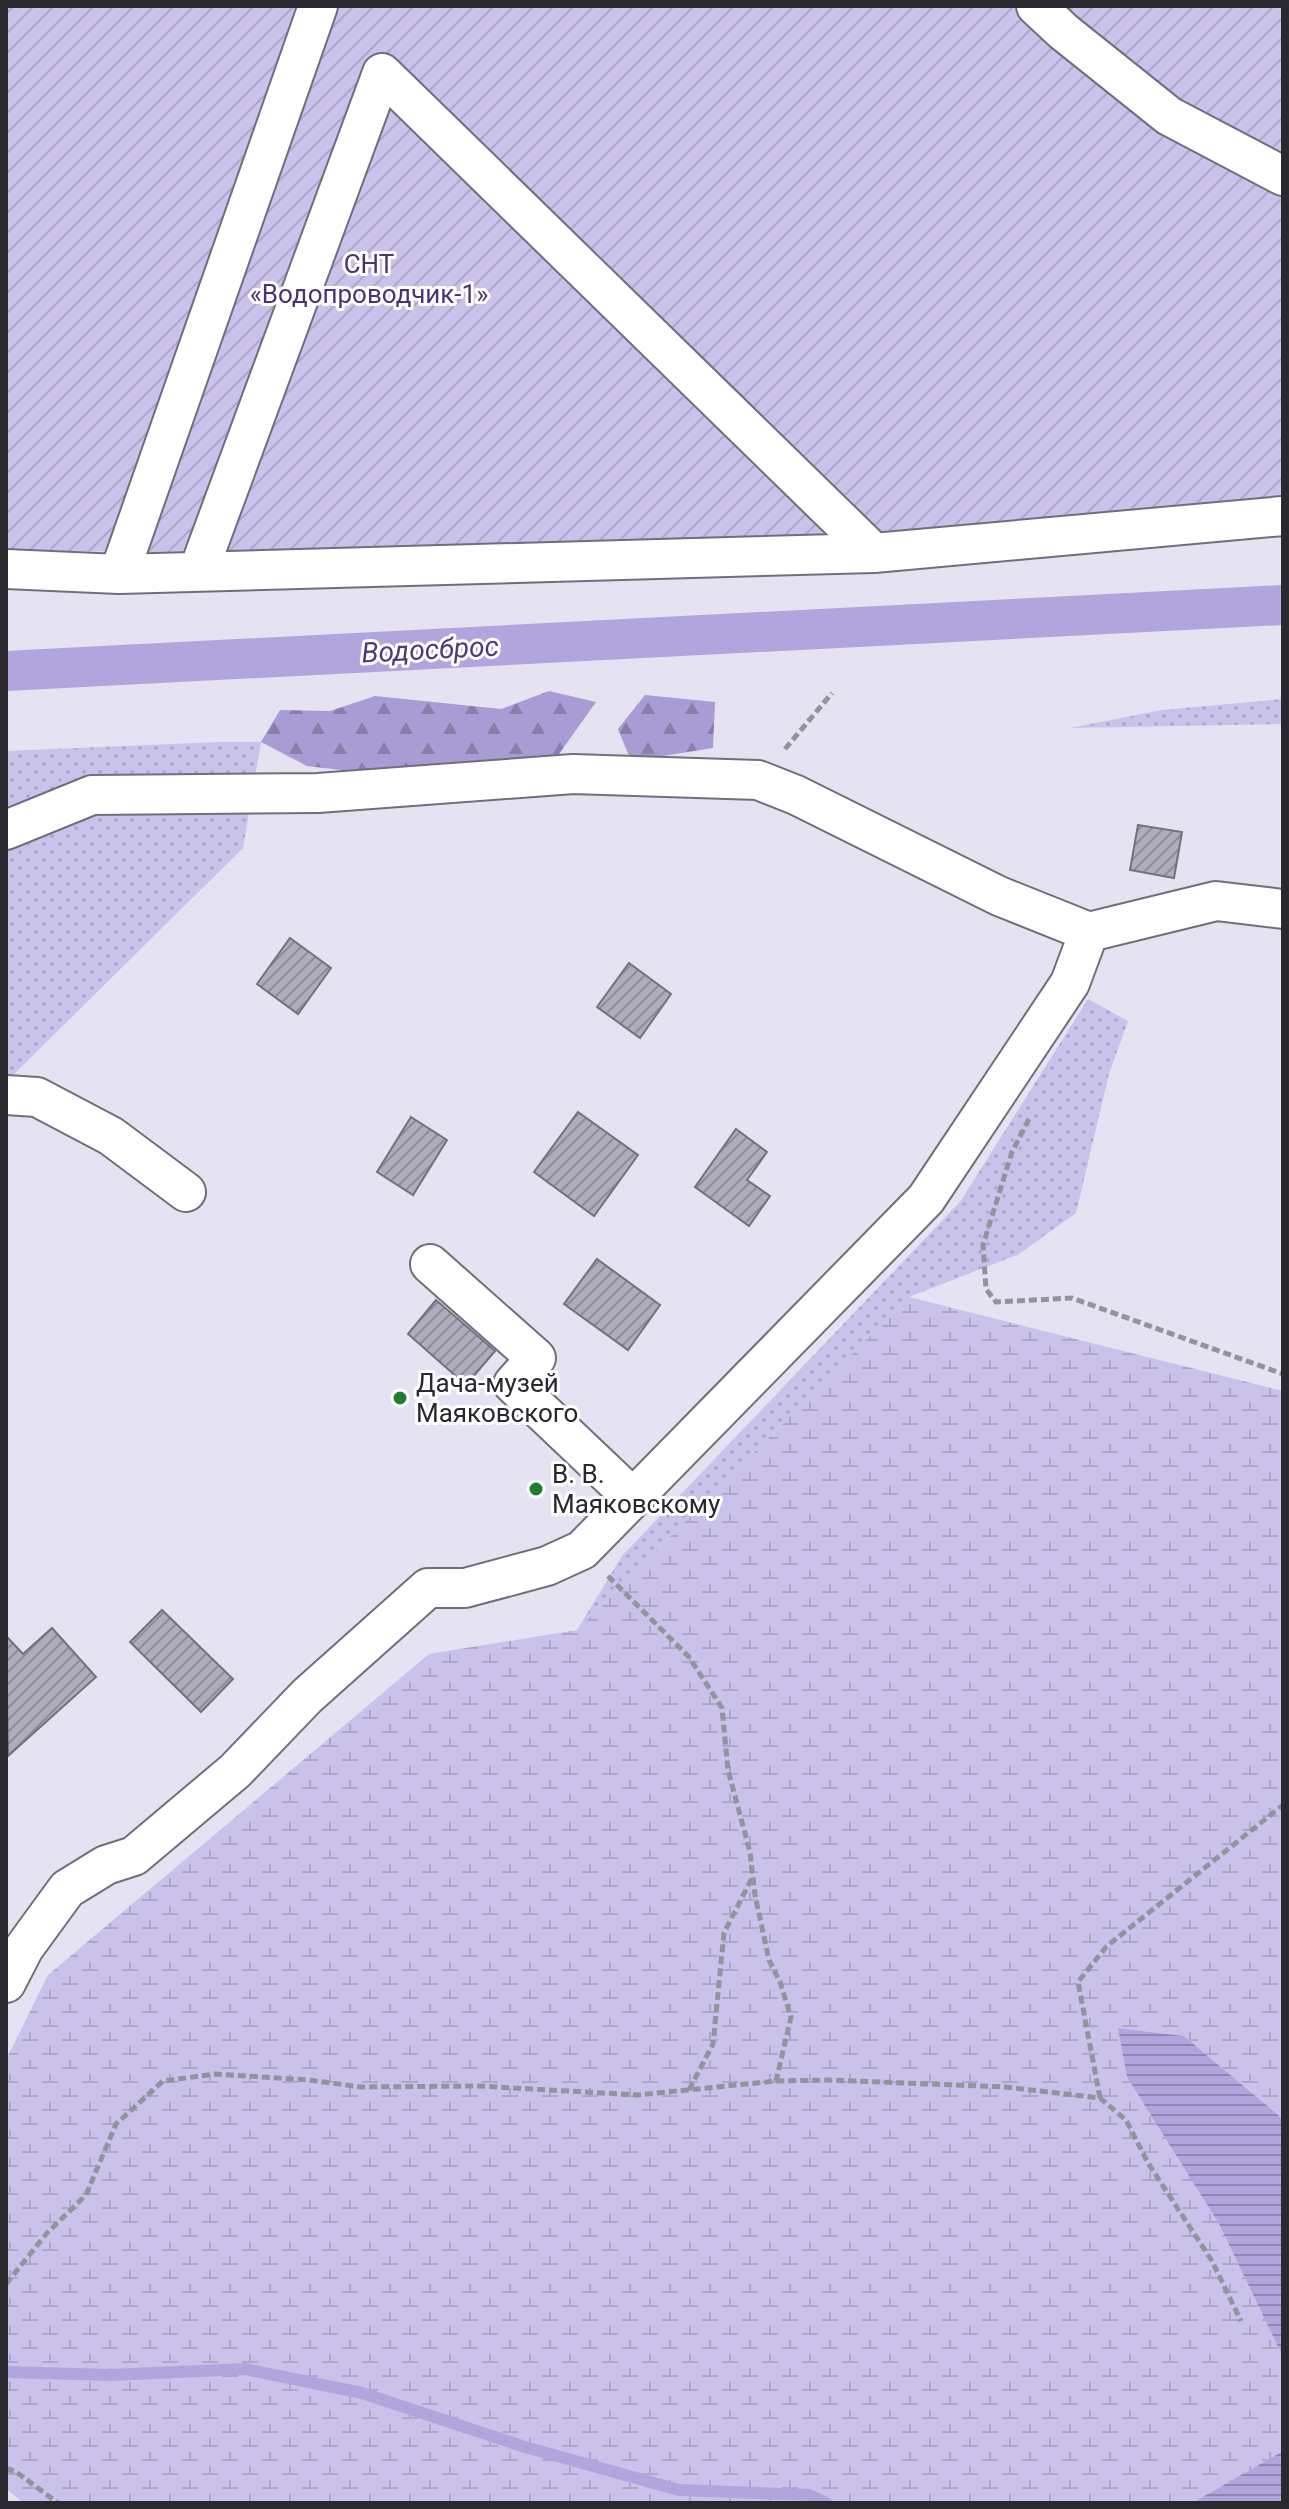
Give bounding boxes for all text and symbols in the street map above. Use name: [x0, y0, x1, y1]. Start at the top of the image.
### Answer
park label: СНТ «Водопроводчик-1»: [250, 249, 488, 309]
water label: Водосброс: [361, 629, 499, 670]
place label: Дача-музей Маяковского: [416, 1368, 578, 1428]
marker: Дача-музей Маяковского: [391, 1389, 409, 1407]
place label: В. В. Маяковскому: [552, 1459, 720, 1519]
marker: В. В. Маяковскому: [527, 1480, 545, 1498]

